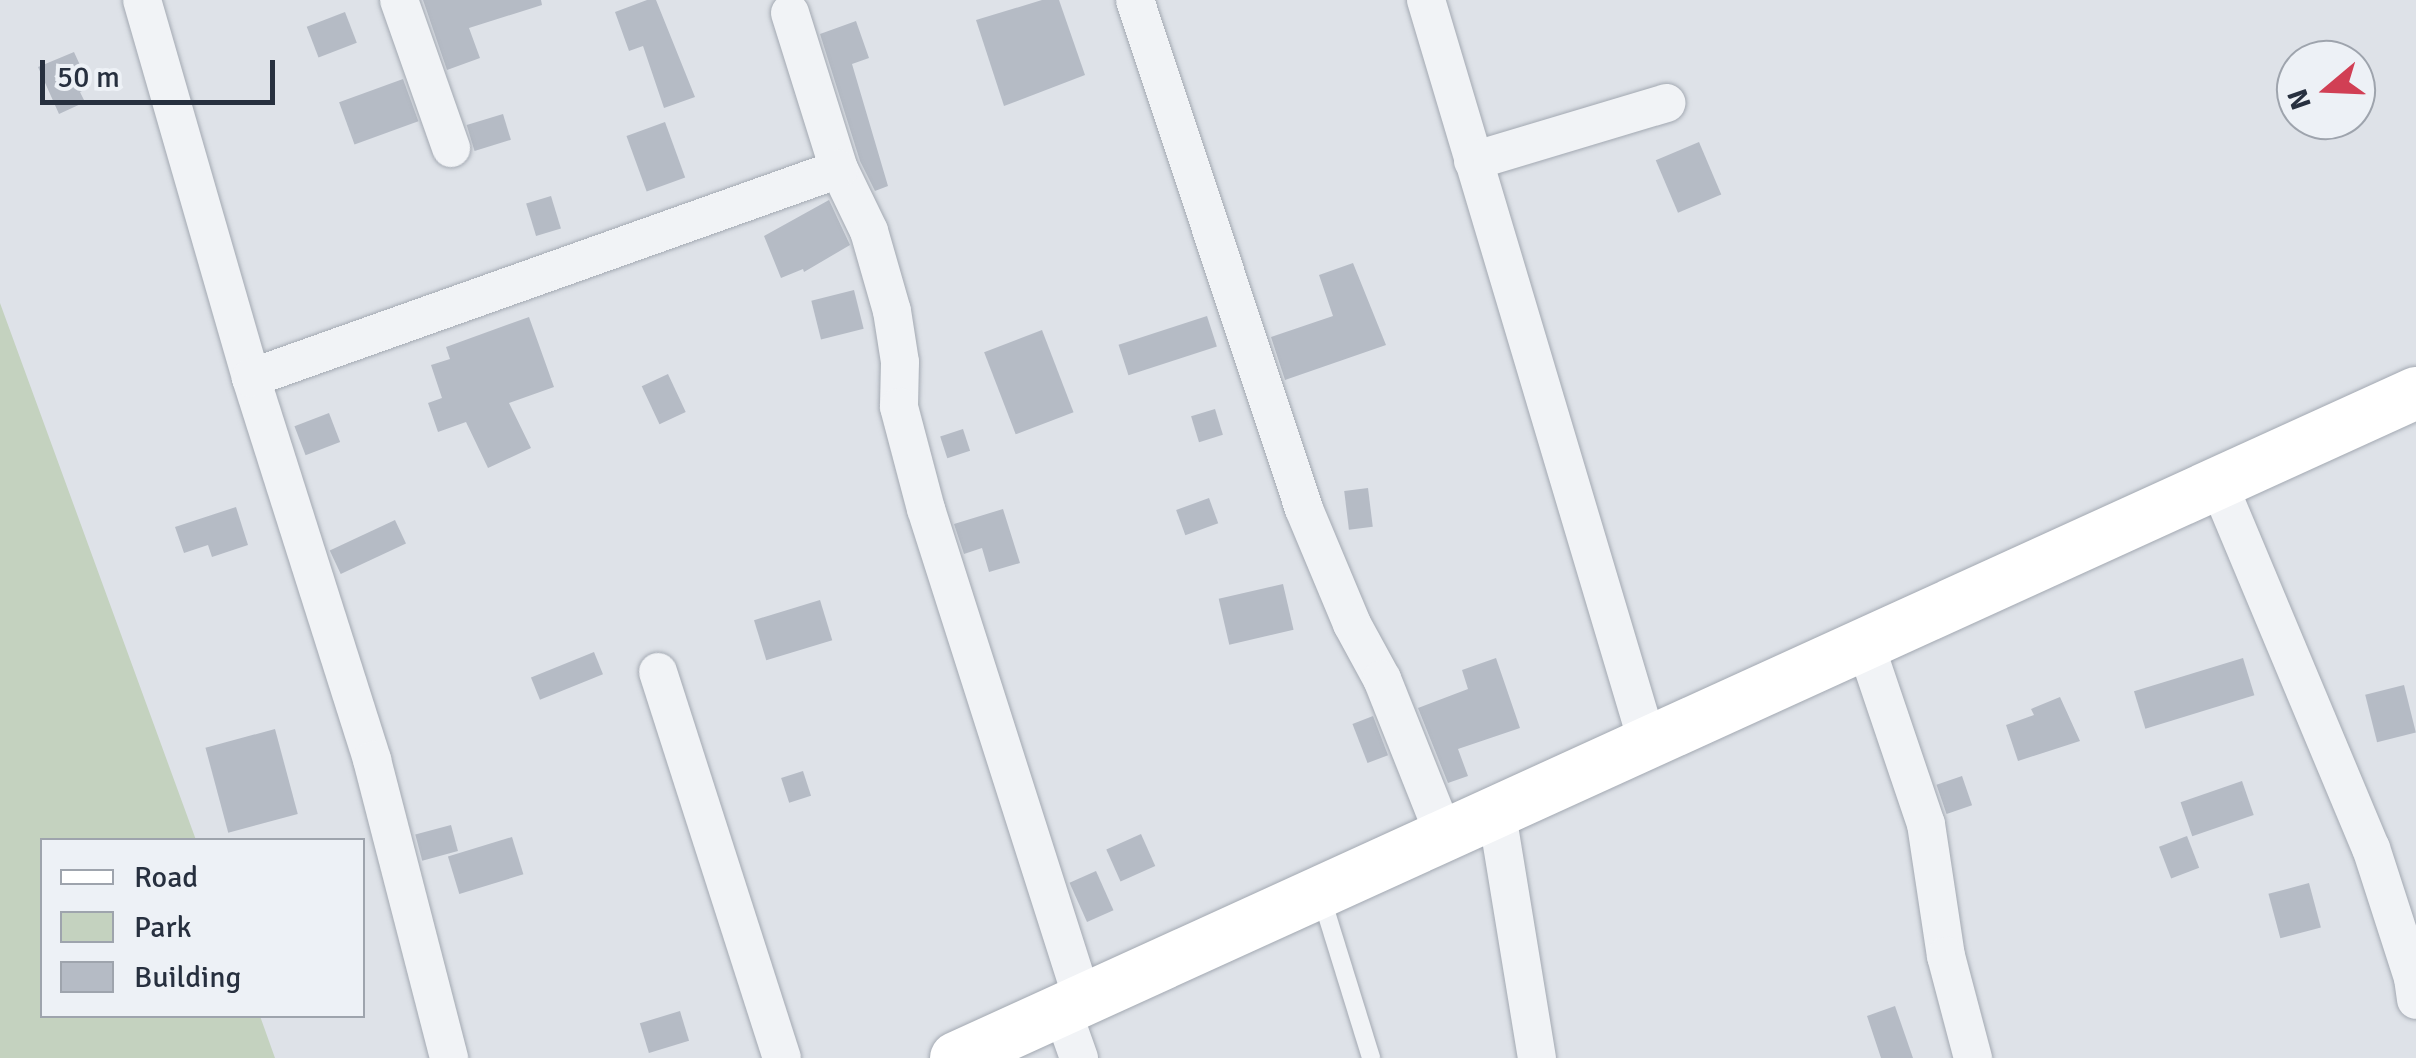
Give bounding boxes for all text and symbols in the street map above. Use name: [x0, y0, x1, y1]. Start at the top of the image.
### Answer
scale bar: [45, 40, 280, 102]
north arrow: [2276, 40, 2376, 140]
text: 50 m: [57, 59, 120, 96]
text: N: [2280, 84, 2319, 114]
legend: [40, 838, 365, 1018]
text: Road: [134, 859, 198, 896]
text: Park: [134, 909, 192, 946]
text: Building: [134, 959, 241, 996]

